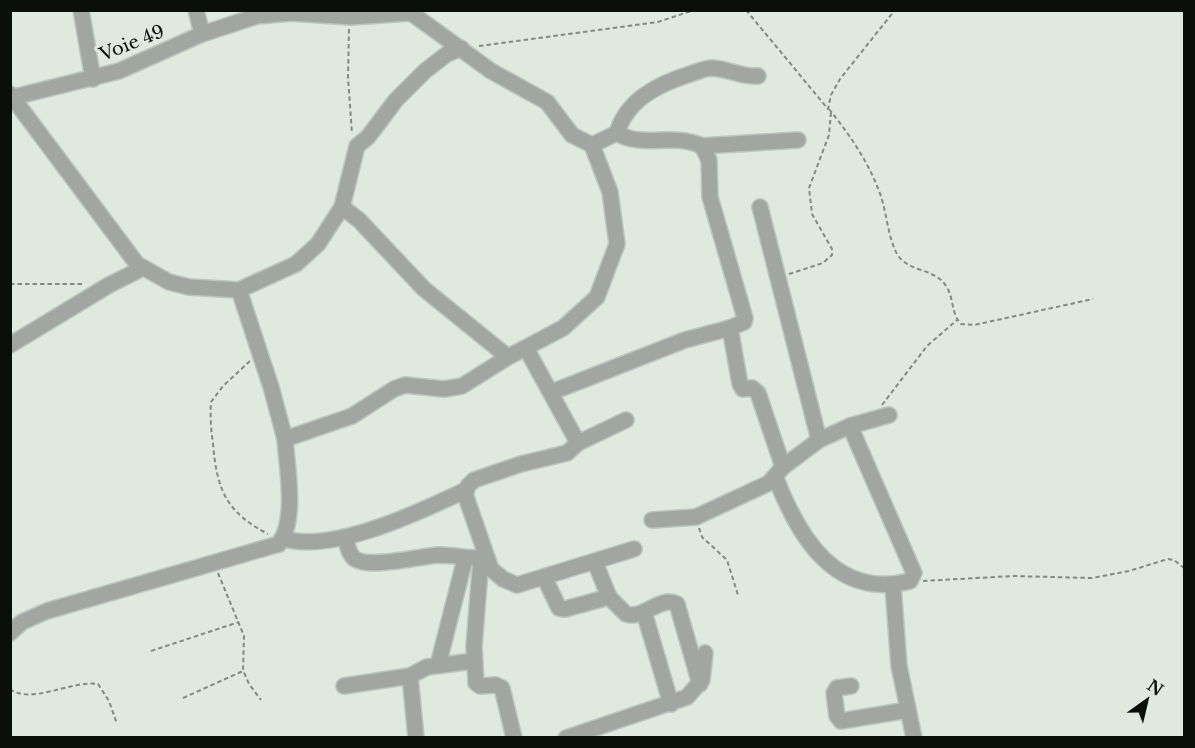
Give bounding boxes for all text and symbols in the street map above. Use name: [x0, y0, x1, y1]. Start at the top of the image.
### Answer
street label: Voie 49: [95, 20, 168, 66]
north arrow: [1117, 670, 1177, 730]
text: N: [1144, 675, 1167, 700]

